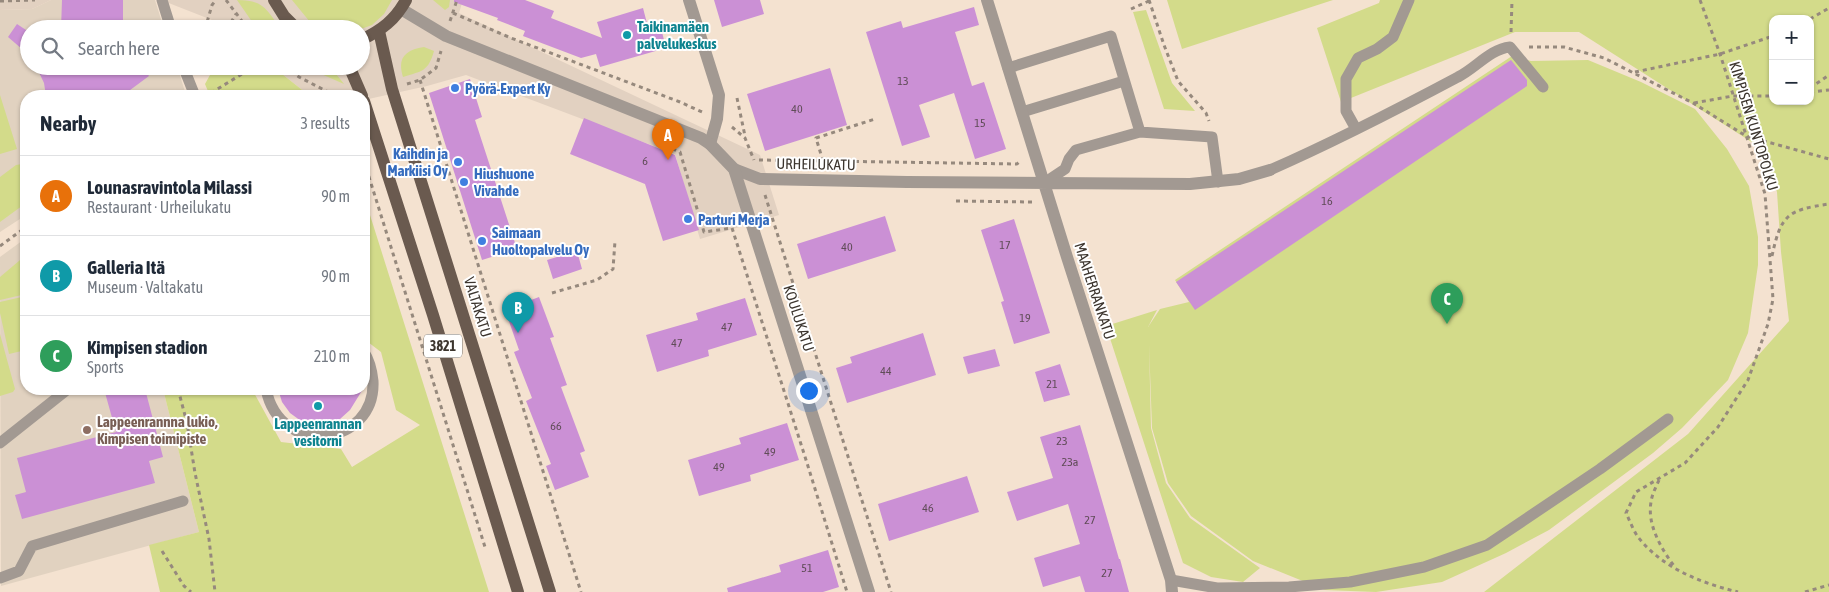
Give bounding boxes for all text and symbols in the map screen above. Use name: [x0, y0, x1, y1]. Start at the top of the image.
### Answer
map controls: [1769, 15, 1814, 105]
button: +: [1769, 15, 1814, 60]
place label: Taikinamäen palvelukeskus: [637, 18, 717, 52]
search box: [20, 20, 370, 75]
marker: Taikinamäen palvelukeskus: [621, 29, 633, 41]
icon: search: [38, 34, 66, 62]
text: Search here: [78, 37, 160, 59]
street label: KIMPISEN KUNTOPOLKU: [1726, 59, 1782, 193]
button: −: [1769, 60, 1814, 105]
house number: 13: [897, 74, 909, 88]
place label: Pyörä-Expert Ky: [465, 80, 551, 97]
marker: Pyörä-Expert Ky: [449, 82, 461, 94]
house number: 40: [791, 102, 803, 116]
text: Nearby: [40, 111, 96, 135]
text: 3 results: [300, 114, 350, 132]
house number: 15: [974, 116, 986, 130]
pin: A: [652, 119, 684, 160]
place label: Kaihdin ja Markiisi Oy: [387, 145, 449, 179]
house number: 6: [642, 154, 648, 168]
street label: URHEILUKATU: [776, 155, 856, 173]
marker: Kaihdin ja Markiisi Oy: [452, 156, 464, 168]
place label: Hiushuone Vivahde: [473, 165, 535, 199]
text: Lounasravintola Milassi: [87, 176, 252, 198]
marker: Hiushuone Vivahde: [458, 176, 470, 188]
text: A: [52, 187, 60, 205]
text: 90 m: [321, 187, 350, 205]
house number: 16: [1321, 194, 1333, 208]
text: Restaurant · Urheilukatu: [87, 198, 231, 216]
place label: Parturi Merja: [698, 211, 770, 228]
marker: Parturi Merja: [682, 213, 694, 225]
place label: Saimaan Huoltopalvelu Oy: [492, 224, 590, 258]
marker: Saimaan Huoltopalvelu Oy: [476, 235, 488, 247]
house number: 17: [999, 238, 1011, 252]
house number: 40: [841, 240, 853, 254]
street label: MAAHERRANKATU: [1071, 241, 1119, 341]
text: Galleria Itä: [87, 256, 165, 278]
text: B: [52, 267, 60, 285]
text: 90 m: [321, 267, 350, 285]
street label: VALTAKATU: [461, 275, 495, 339]
text: Museum · Valtakatu: [87, 278, 203, 296]
street label: KOULUKATU: [780, 283, 818, 353]
pin: C: [1431, 283, 1463, 324]
pin: B: [502, 292, 534, 333]
house number: 19: [1019, 311, 1031, 325]
house number: 47: [721, 320, 733, 334]
road number: 3821: [424, 334, 462, 358]
text: Kimpisen stadion: [87, 336, 207, 358]
house number: 47: [671, 336, 683, 350]
text: C: [52, 347, 60, 365]
text: 210 m: [314, 347, 350, 365]
text: Sports: [87, 358, 124, 376]
house number: 44: [880, 364, 892, 378]
house number: 21: [1046, 377, 1058, 391]
your location: [796, 378, 822, 404]
marker: Lappeenrannan vesitorni: [312, 400, 324, 412]
place label: Lappeenrannna lukio, Kimpisen toimipiste: [97, 413, 218, 447]
place label: Lappeenrannan vesitorni: [274, 415, 362, 449]
house number: 66: [550, 419, 562, 433]
marker: Lappeenrannna lukio, Kimpisen toimipiste: [81, 424, 93, 436]
house number: 23: [1056, 434, 1068, 448]
house number: 49: [764, 445, 776, 459]
house number: 23a: [1062, 455, 1078, 469]
house number: 49: [713, 460, 725, 474]
house number: 46: [922, 501, 934, 515]
house number: 27: [1084, 513, 1096, 527]
house number: 51: [801, 561, 813, 575]
house number: 27: [1101, 566, 1113, 580]

